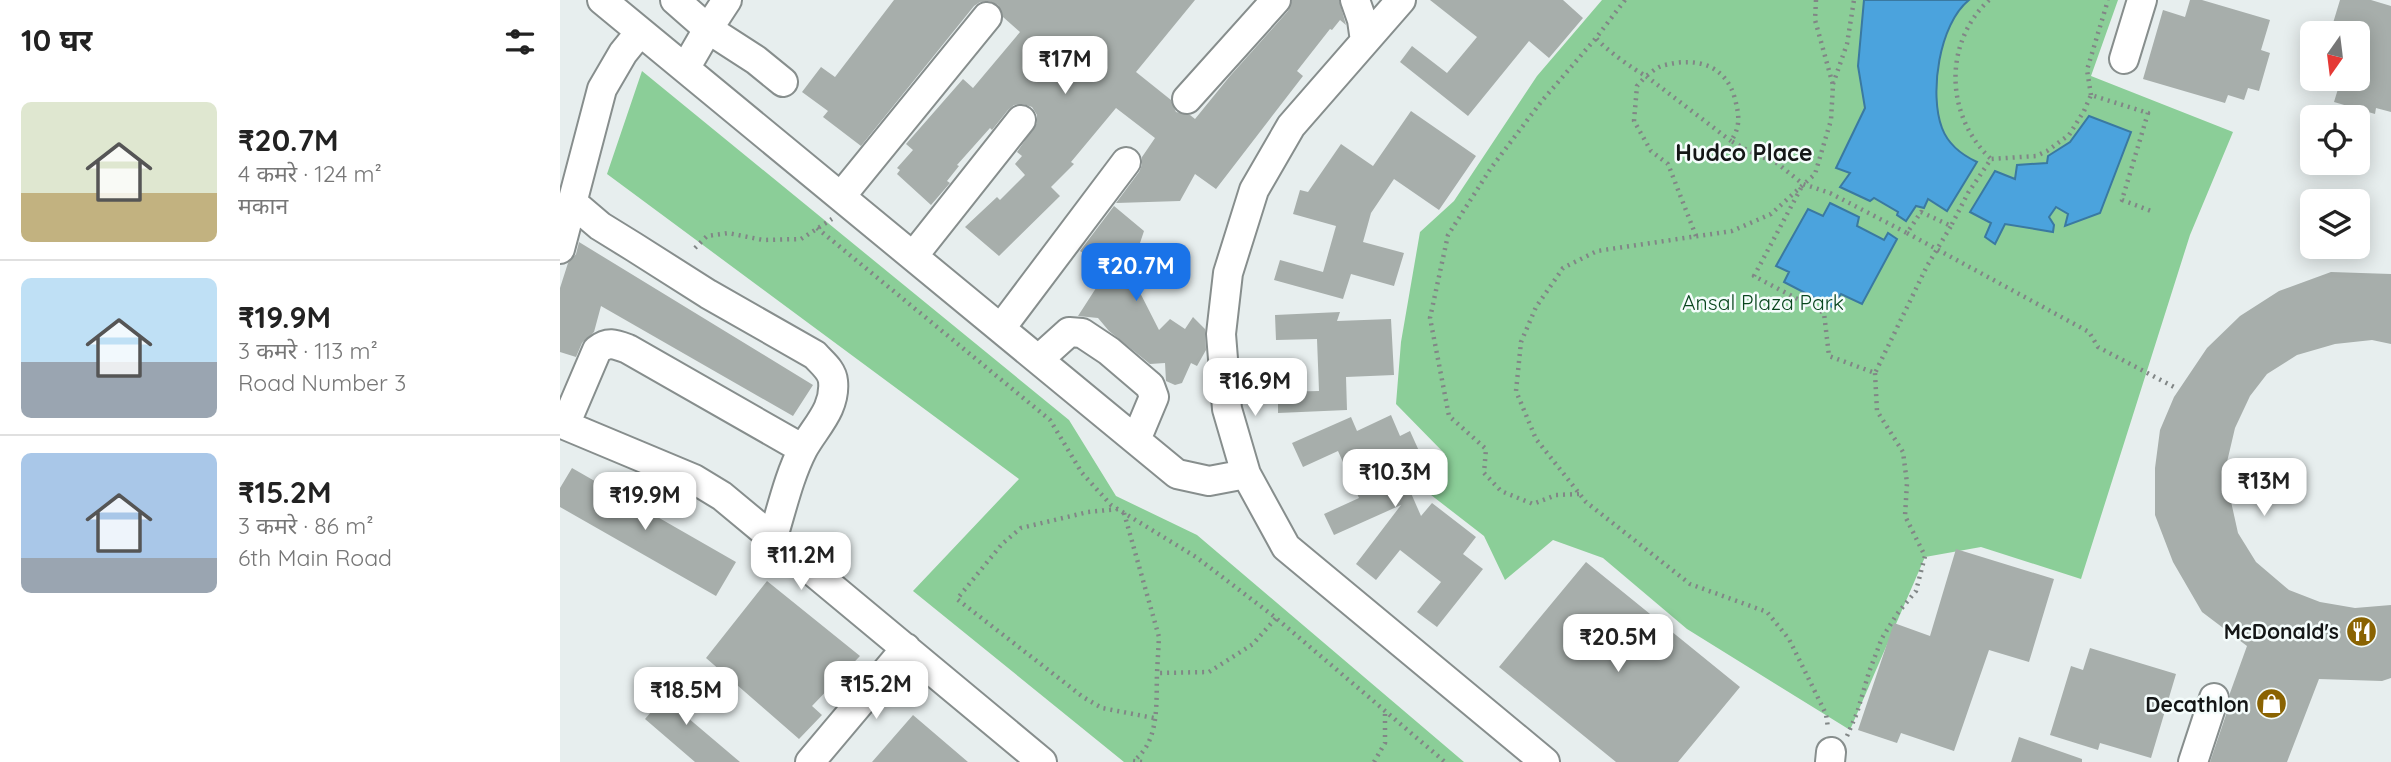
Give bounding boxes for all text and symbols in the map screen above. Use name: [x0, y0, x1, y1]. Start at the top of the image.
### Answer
text: 10 घर: [21, 21, 92, 59]
north arrow: [2300, 21, 2370, 91]
map controls: [2300, 21, 2370, 259]
icon: filters: [501, 23, 539, 61]
pin: ₹17M: [1024, 36, 1106, 96]
text: ₹17M: [1038, 44, 1092, 73]
button: locate: [2300, 105, 2370, 175]
text: ₹20.7M: [238, 121, 339, 159]
icon: home: [77, 130, 161, 214]
district label: Hudco Place: [1675, 138, 1813, 167]
text: 4 कमरे · 124 m²: [238, 159, 382, 188]
button: layers: [2300, 189, 2370, 259]
text: मकान: [238, 191, 288, 220]
pin: ₹20.7M: [1079, 244, 1193, 303]
text: ₹20.7M: [1097, 251, 1175, 280]
park label: Ansal Plaza Park: [1682, 289, 1844, 315]
text: ₹19.9M: [238, 298, 331, 336]
icon: home: [77, 306, 161, 390]
text: 3 कमरे · 113 m²: [238, 336, 378, 365]
pin: ₹16.9M: [1198, 358, 1312, 418]
text: ₹16.9M: [1219, 366, 1291, 395]
text: Road Number 3: [238, 368, 406, 397]
pin: ₹10.3M: [1338, 449, 1452, 509]
text: ₹10.3M: [1359, 457, 1431, 486]
pin: ₹13M: [2223, 458, 2305, 518]
text: ₹13M: [2238, 466, 2290, 495]
pin: ₹19.9M: [588, 472, 702, 532]
text: ₹15.2M: [238, 473, 331, 511]
text: ₹19.9M: [609, 480, 681, 509]
icon: home: [77, 481, 161, 565]
text: 3 कमरे · 86 m²: [238, 511, 374, 540]
pin: ₹11.2M: [744, 532, 858, 592]
text: ₹11.2M: [767, 540, 835, 569]
text: 6th Main Road: [238, 543, 392, 572]
pin: ₹20.5M: [1561, 614, 1675, 674]
restaurant icon: McDonald's: [2345, 614, 2379, 648]
place label: McDonald's: [2224, 618, 2339, 644]
text: ₹20.5M: [1579, 622, 1657, 651]
pin: ₹15.2M: [819, 662, 933, 721]
pin: ₹18.5M: [629, 668, 743, 727]
text: ₹15.2M: [840, 669, 912, 698]
text: ₹18.5M: [650, 675, 722, 704]
shop icon: Decathlon: [2255, 687, 2289, 721]
place label: Decathlon: [2145, 691, 2249, 717]

